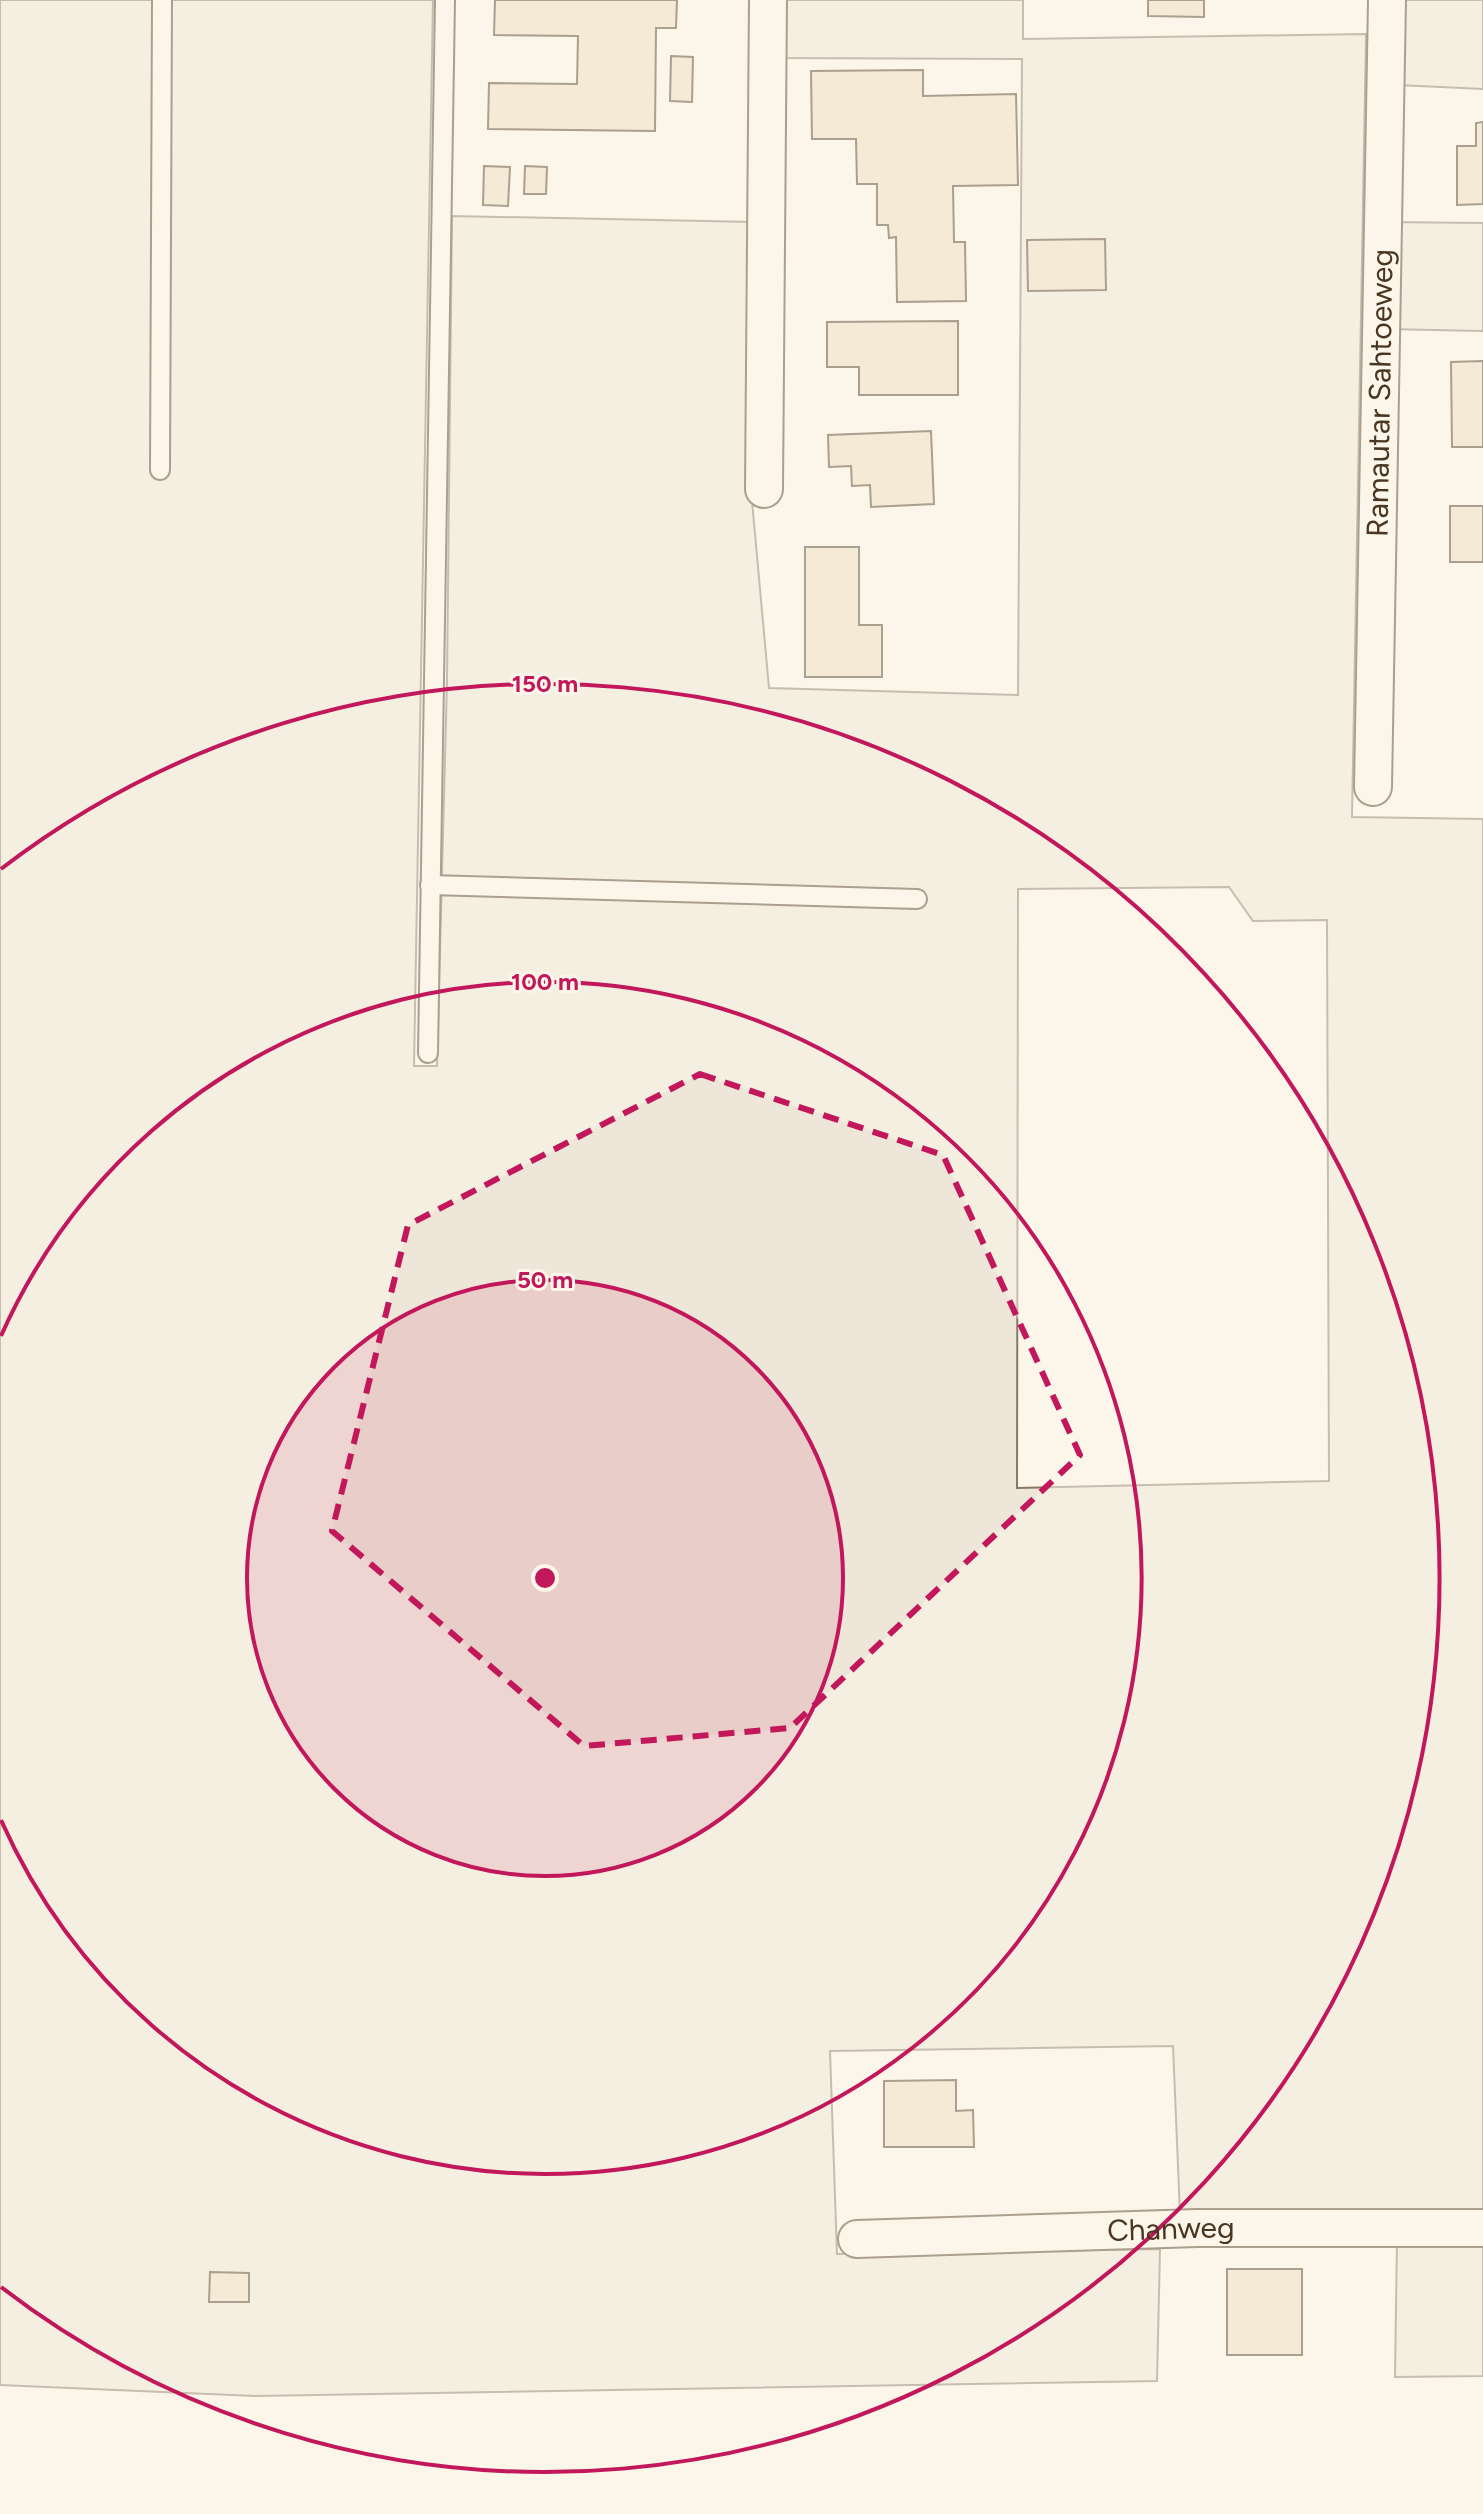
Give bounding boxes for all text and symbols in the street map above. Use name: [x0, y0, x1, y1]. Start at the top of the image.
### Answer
street label: Ramautar Sahtoeweg: [1358, 249, 1401, 537]
text: 150 m: [512, 669, 578, 698]
text: 100 m: [511, 967, 579, 996]
text: 50 m: [517, 1265, 573, 1294]
centre of rings: [531, 1564, 559, 1592]
street label: Chanweg: [1107, 2209, 1235, 2249]

